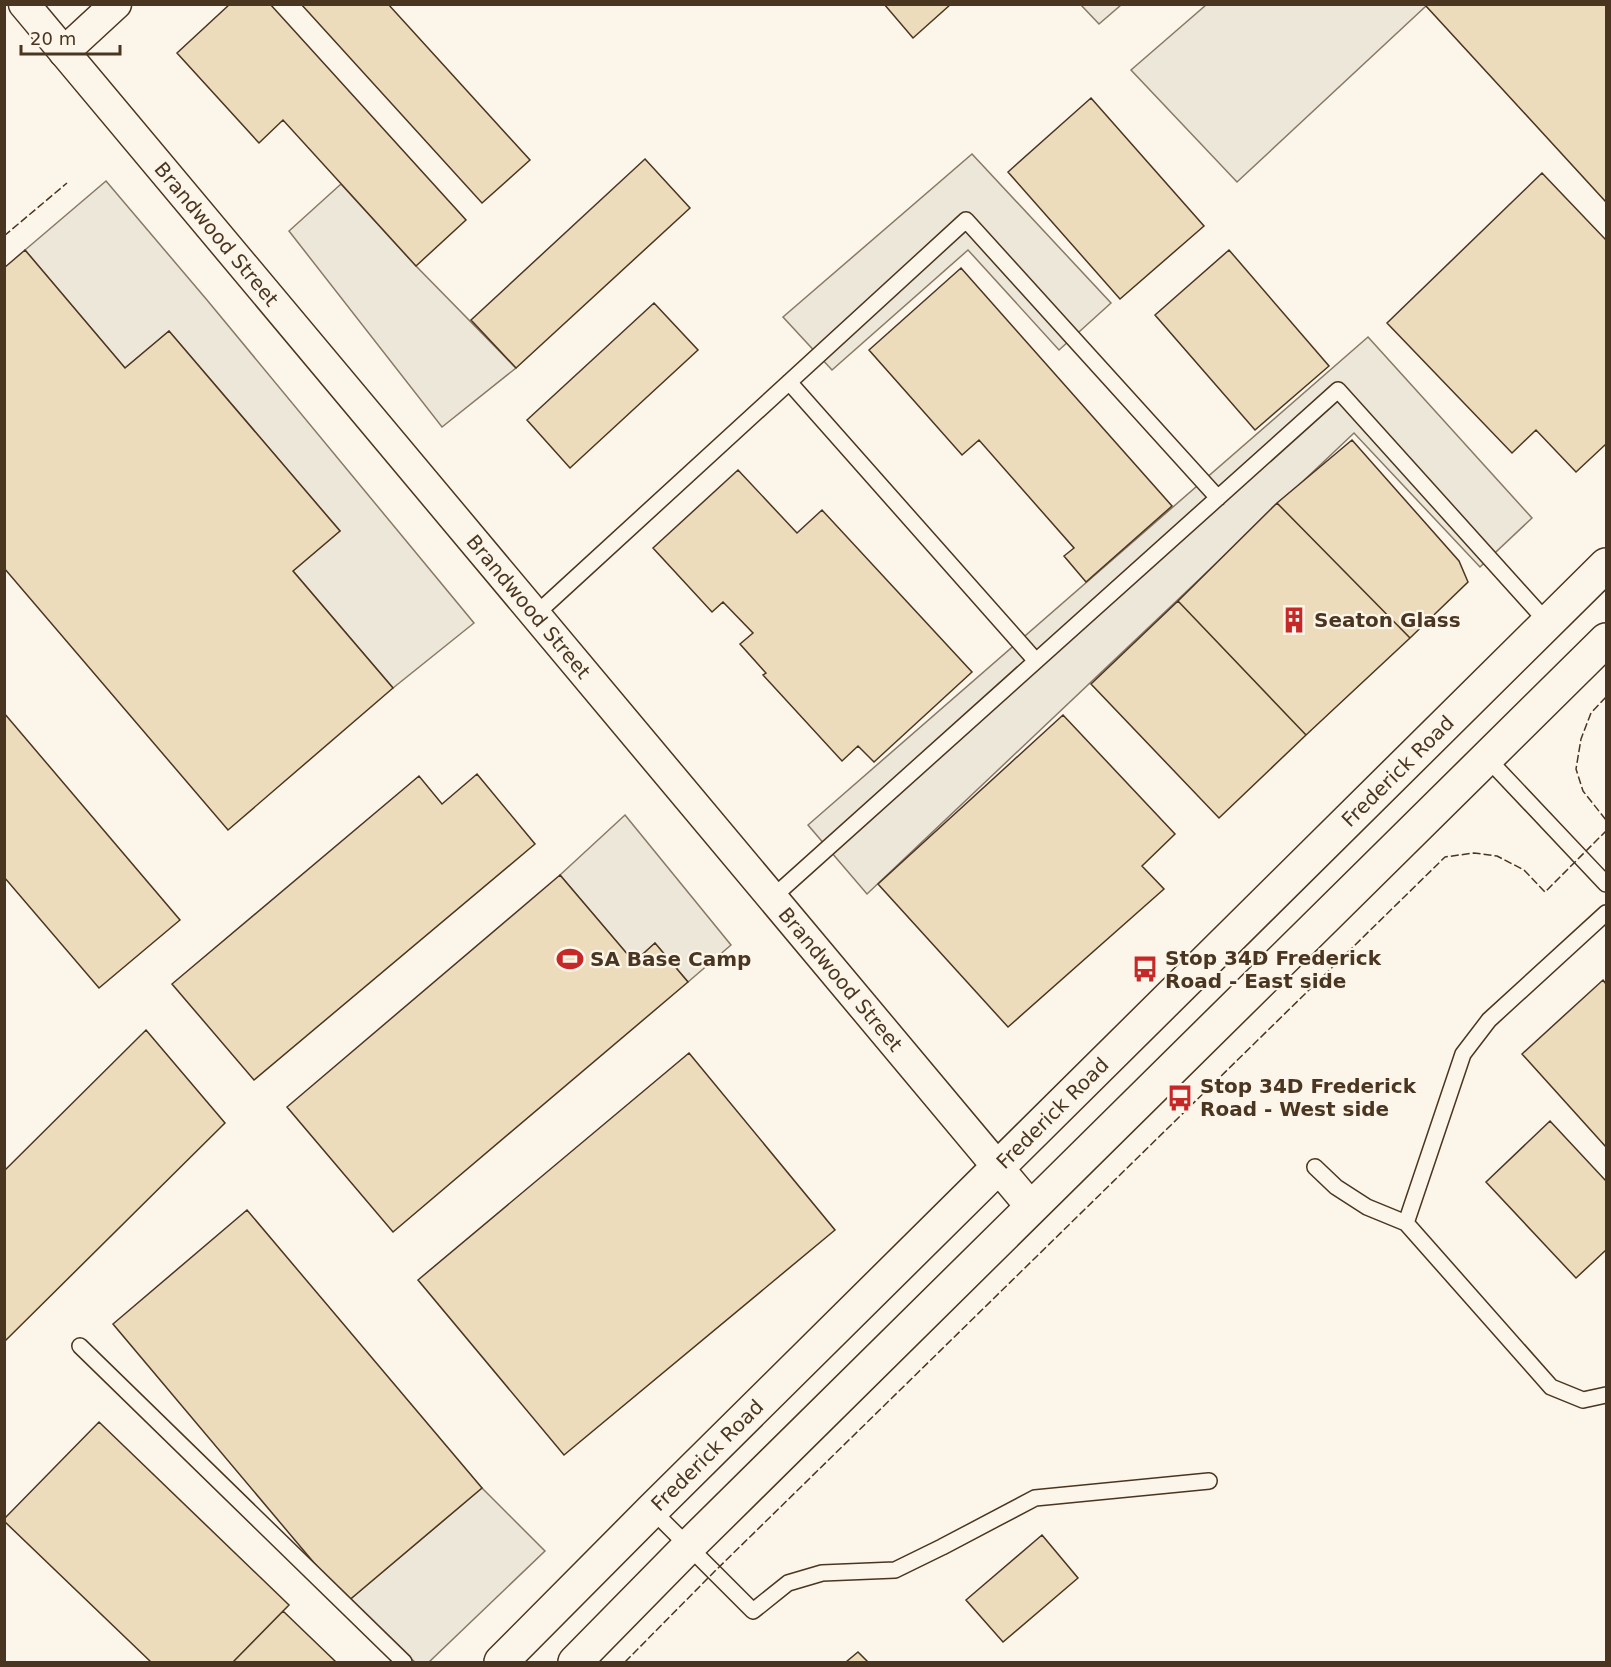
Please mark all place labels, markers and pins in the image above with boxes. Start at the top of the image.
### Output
building icon: Seaton Glass [1279,605,1309,635]
place label: Seaton Glass [1314,608,1461,632]
sports icon: SA Base Camp [555,944,585,974]
place label: Stop 34D Frederick Road - East side [1165,946,1382,993]
place label: SA Base Camp [590,947,751,971]
bus stop icon: Stop 34D Frederick Road - East side [1130,954,1160,984]
place label: Stop 34D Frederick Road - West side [1200,1074,1417,1121]
bus stop icon: Stop 34D Frederick Road - West side [1165,1083,1195,1113]

